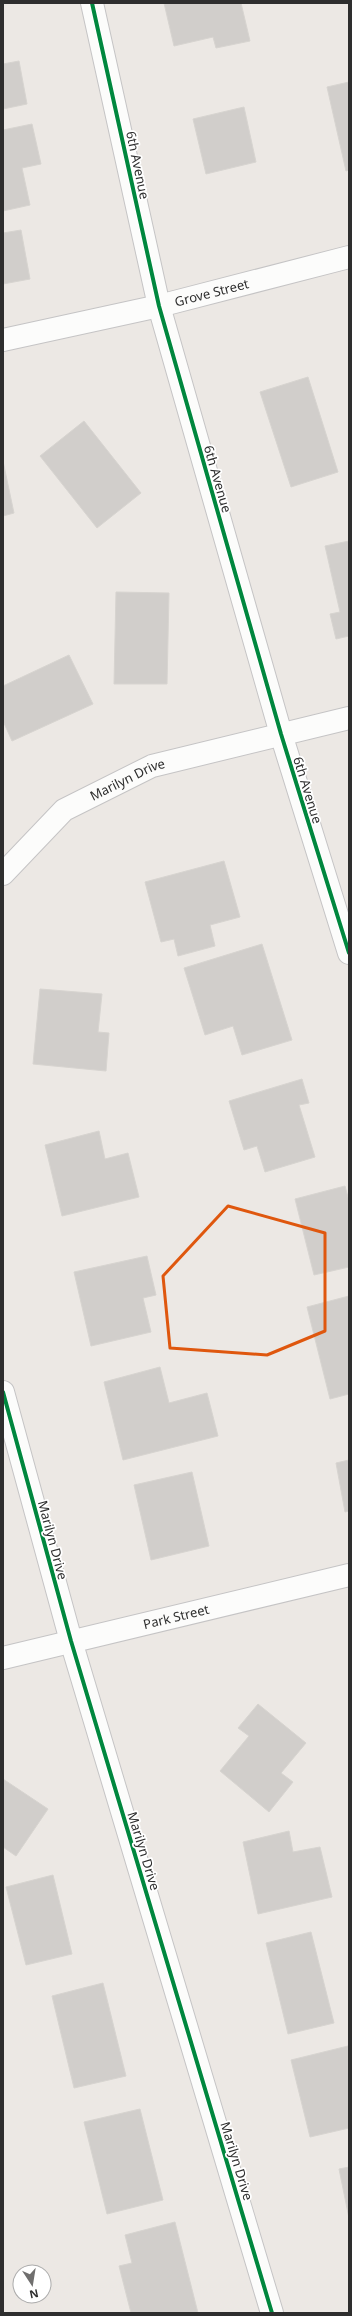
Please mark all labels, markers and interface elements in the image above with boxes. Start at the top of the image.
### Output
street label: 6th Avenue [122,129,154,201]
street label: Grove Street [173,274,251,311]
street label: 6th Avenue [200,443,236,515]
street label: Marilyn Drive [87,754,167,805]
street label: 6th Avenue [289,754,327,826]
street label: Marilyn Drive [34,1498,72,1582]
street label: Park Street [141,1600,211,1633]
street label: Marilyn Drive [123,1809,165,1893]
street label: Marilyn Drive [216,2119,258,2203]
north arrow [12,2264,52,2304]
text: N [28,2286,40,2303]

